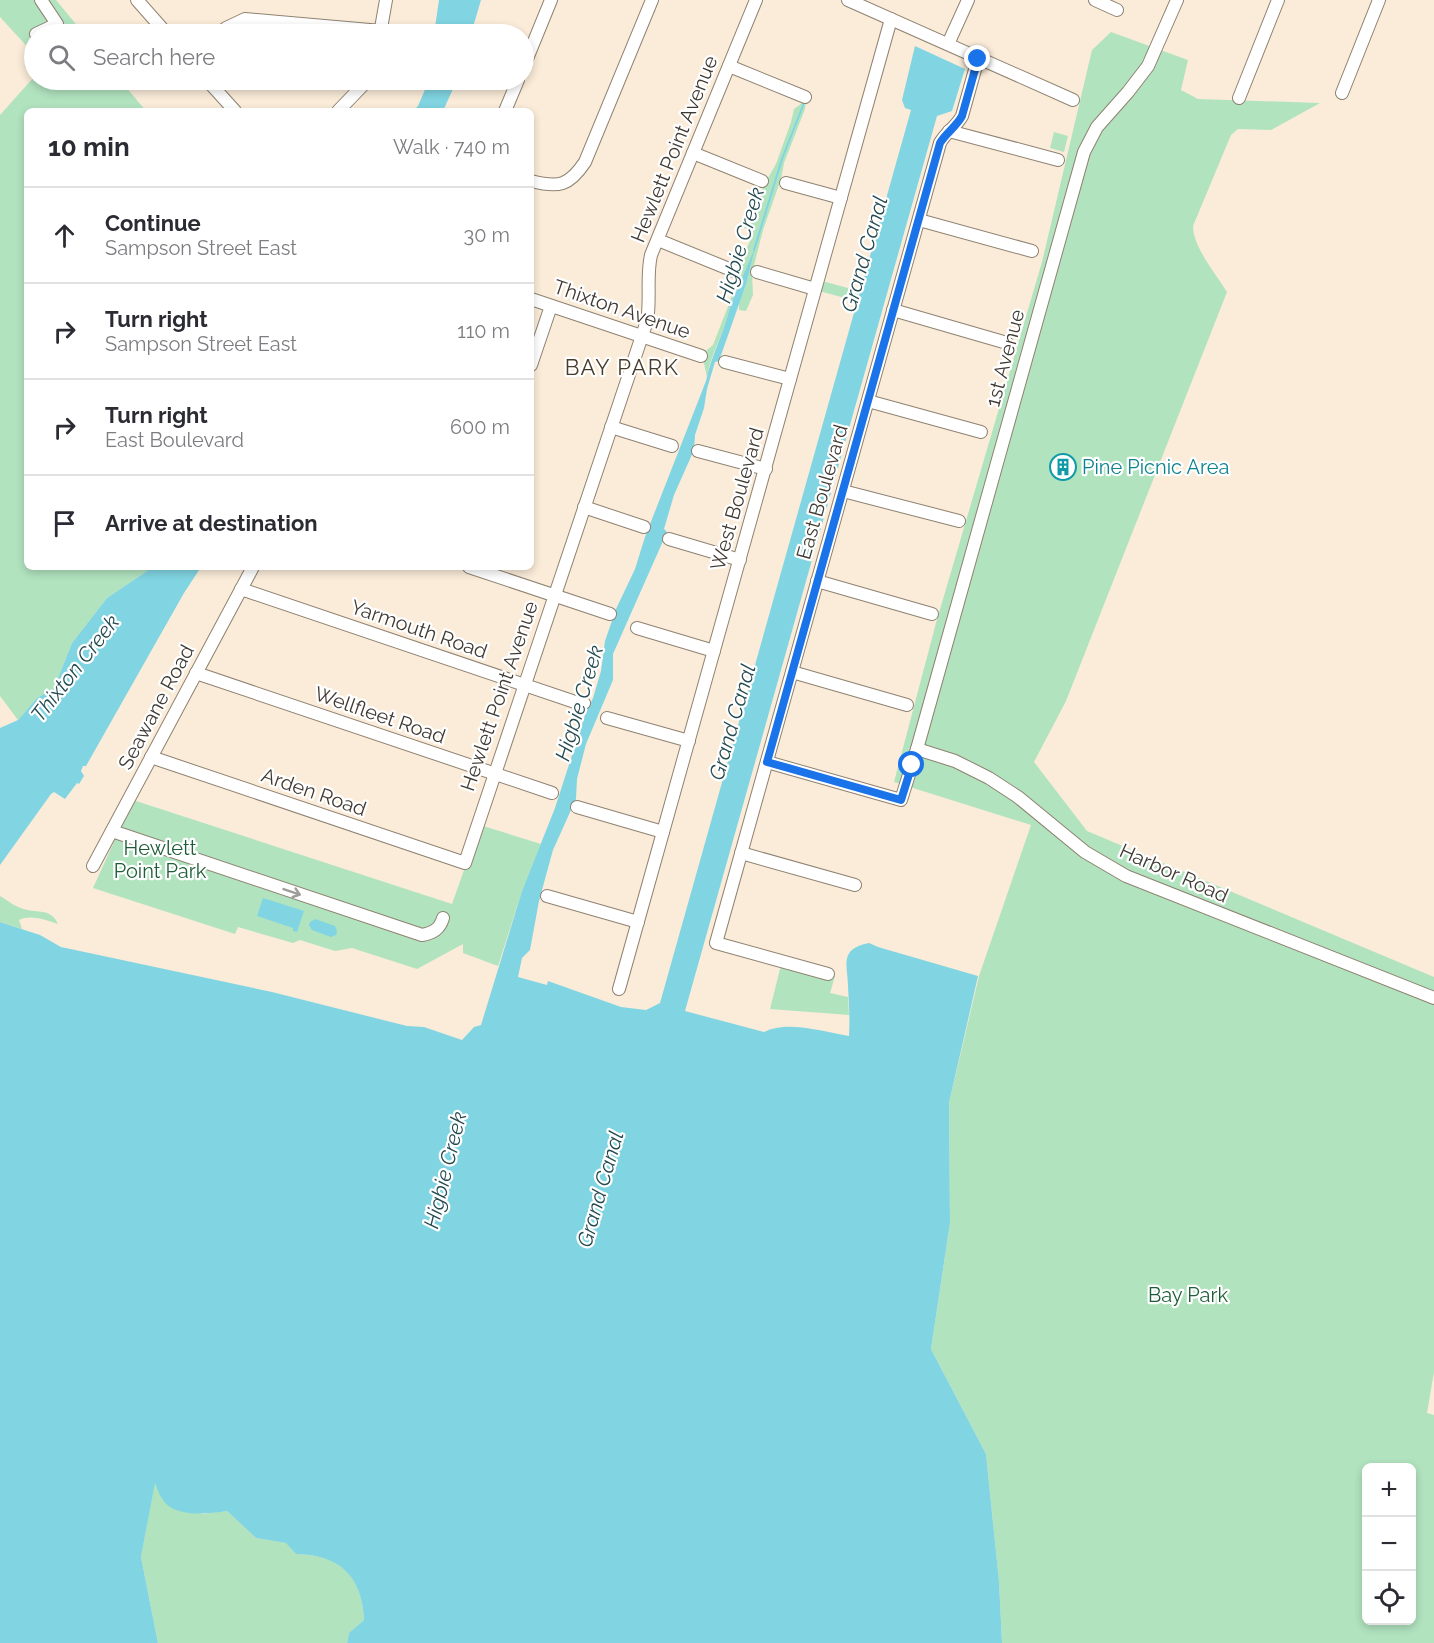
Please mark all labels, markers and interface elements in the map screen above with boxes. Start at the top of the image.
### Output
search box [24,24,534,90]
icon: search [45,41,78,74]
text: Search here [93,44,215,70]
route end [964,45,990,71]
street label: Hewlett Point Avenue [626,52,723,246]
text: 10 min [48,132,130,162]
text: Walk · 740 m [393,135,510,159]
water label: Higbie Creek [711,184,769,306]
water label: Grand Canal [835,193,893,315]
text: Continue [105,210,201,236]
icon: ahead [48,219,81,252]
text: 30 m [464,223,510,247]
text: Sampson Street East [105,236,297,260]
street label: Thixton Avenue [550,274,694,344]
text: Turn right [105,306,208,332]
street label: 1st Avenue [981,307,1030,409]
icon: right [48,315,81,348]
text: 110 m [457,319,510,343]
text: Sampson Street East [105,332,297,356]
district label: BAY PARK [565,354,679,380]
text: Turn right [105,402,208,428]
icon: right [48,411,81,444]
text: 600 m [450,415,510,439]
street label: East Boulevard [791,422,853,562]
street label: West Boulevard [705,425,769,573]
text: East Boulevard [105,428,244,452]
building icon: Pine Picnic Area [1048,452,1078,482]
place label: Pine Picnic Area [1082,455,1229,479]
icon: arrive [48,507,81,540]
text: Arrive at destination [105,510,318,536]
street label: Yarmouth Road [348,594,490,664]
street label: Hewlett Point Avenue [455,598,543,794]
water label: Thixton Creek [26,610,124,726]
street label: Seawane Road [113,641,199,773]
water label: Higbie Creek [550,642,608,764]
water label: Grand Canal [703,661,761,783]
street label: Wellfleet Road [311,681,449,749]
route start [898,751,924,777]
street label: Arden Road [258,763,370,821]
park label: Hewlett Point Park [114,836,207,883]
street label: Harbor Road [1116,838,1232,908]
one-way arrow [282,887,301,898]
water label: Higbie Creek [418,1109,472,1231]
water label: Grand Canal [571,1128,629,1250]
park label: Bay Park [1148,1283,1228,1307]
map controls [1362,1463,1416,1625]
button: + [1362,1463,1416,1517]
button: − [1362,1517,1416,1571]
button: locate [1362,1571,1416,1625]

